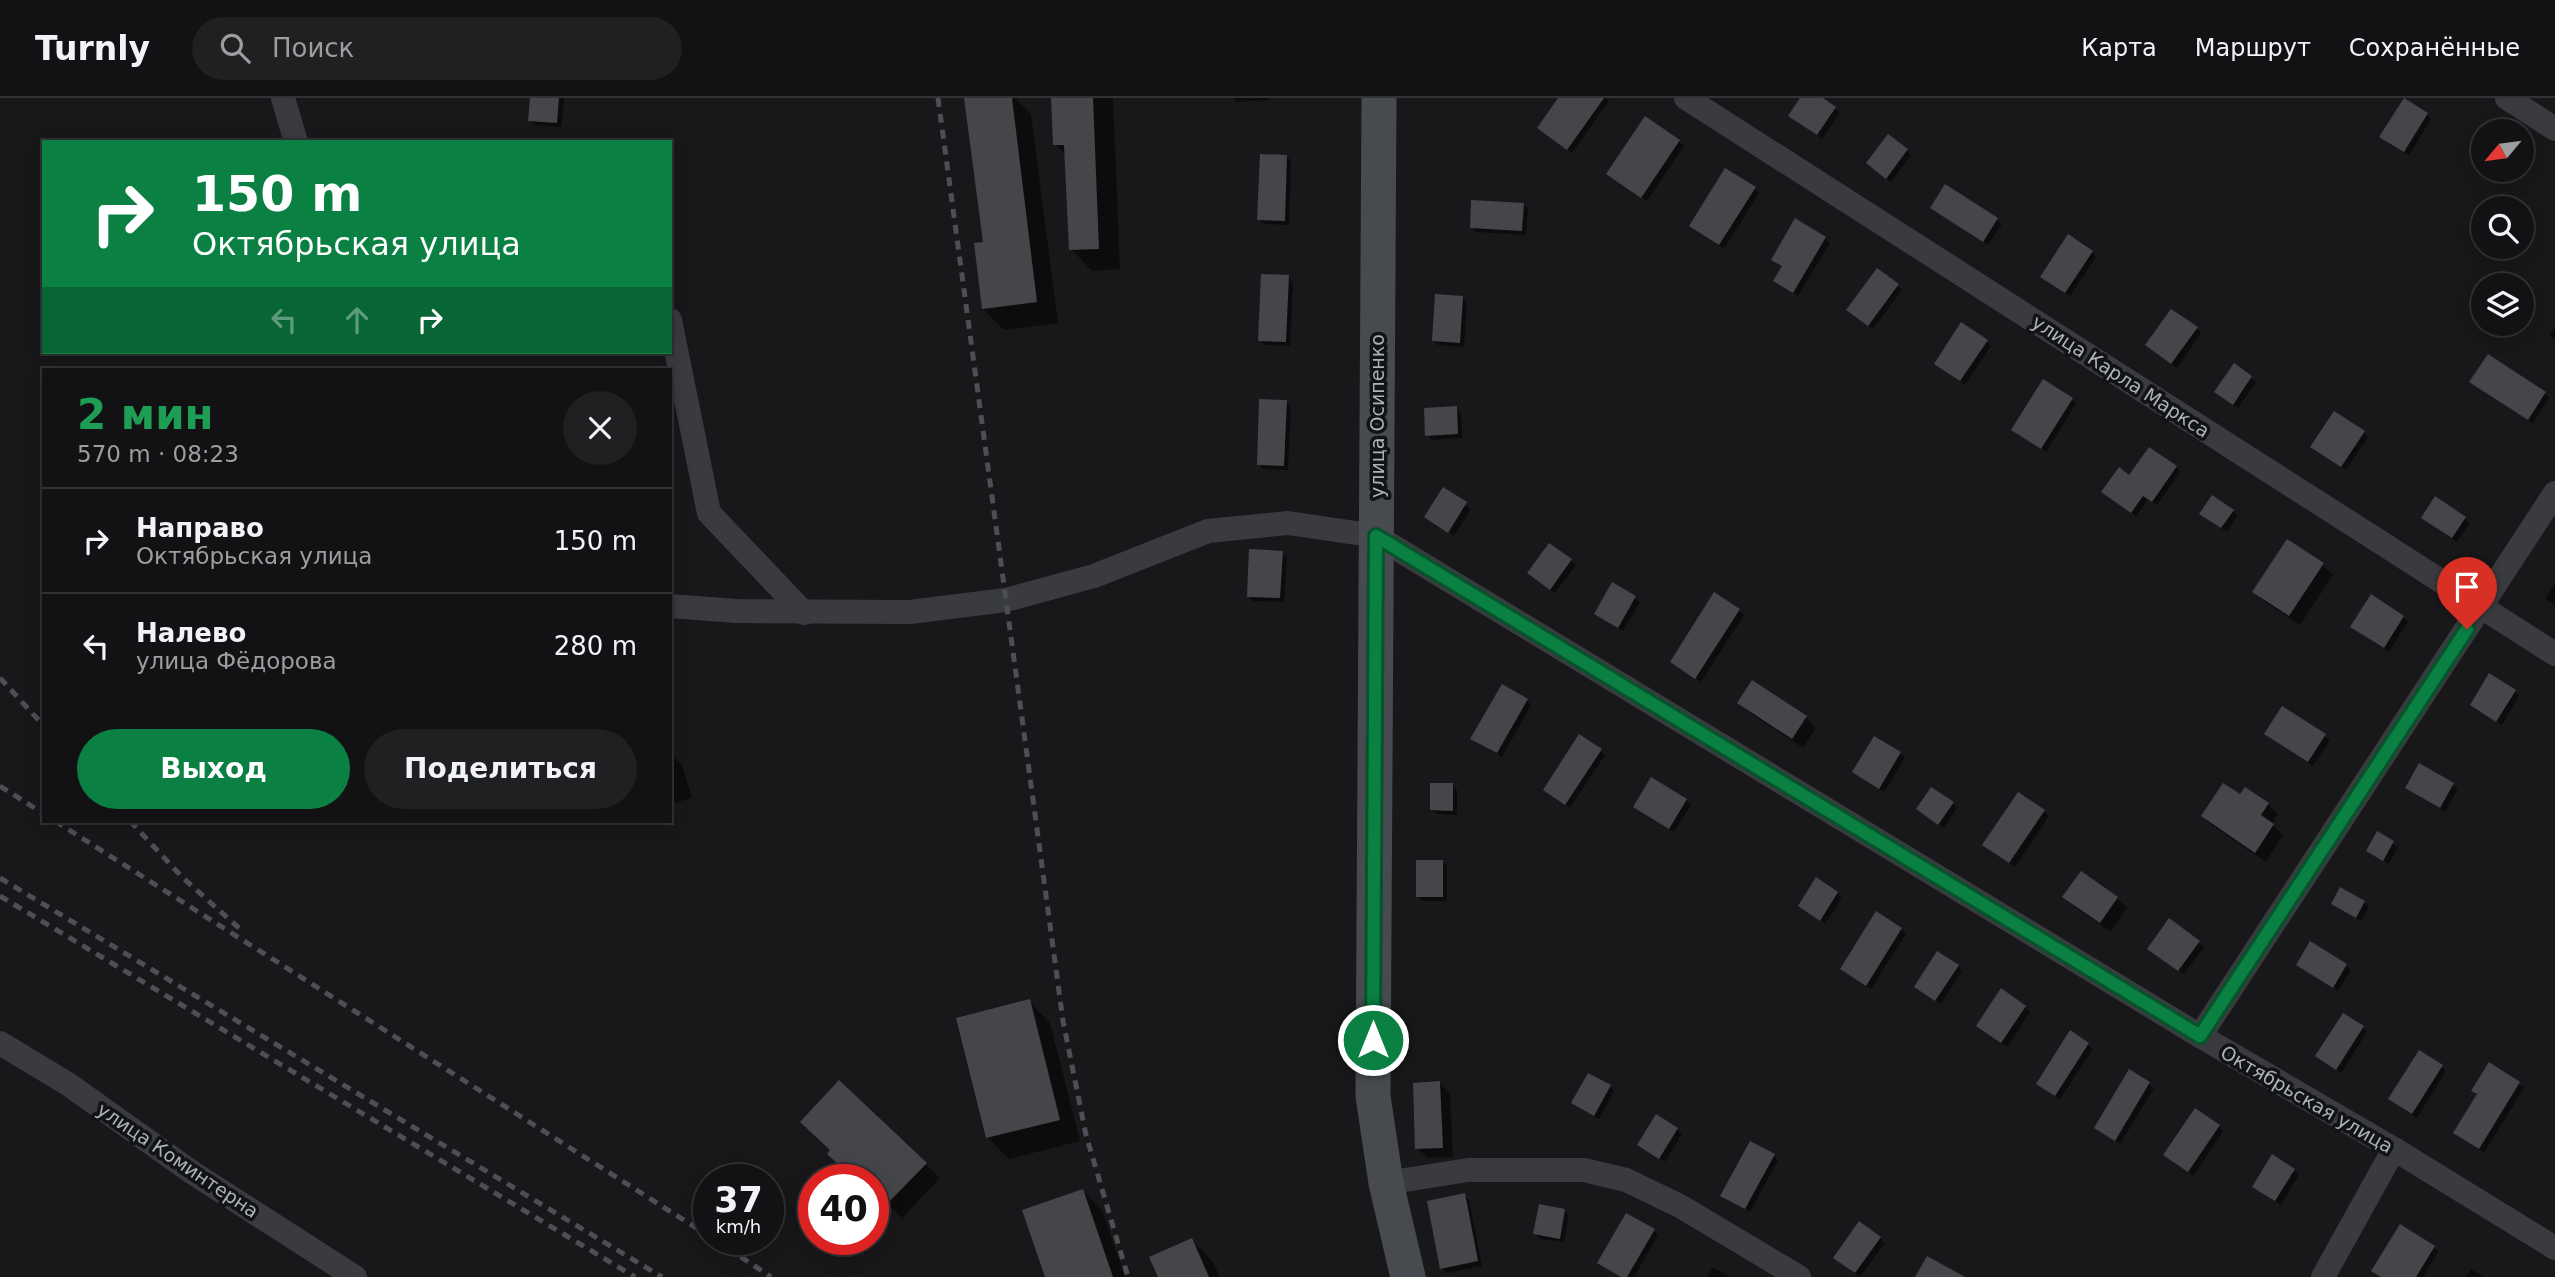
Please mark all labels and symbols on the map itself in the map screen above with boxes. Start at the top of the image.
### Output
north arrow [2471,119,2534,182]
street label: улица Карла Маркса [2028,310,2214,442]
street label: улица Осипенко [1366,334,1388,498]
pin [2437,557,2497,629]
position arrow [1336,1003,1410,1077]
street label: Октябрьская улица [2217,1041,2397,1157]
street label: улица Коминтерна [93,1098,263,1222]
speed limit sign: 40 [798,1164,889,1255]

